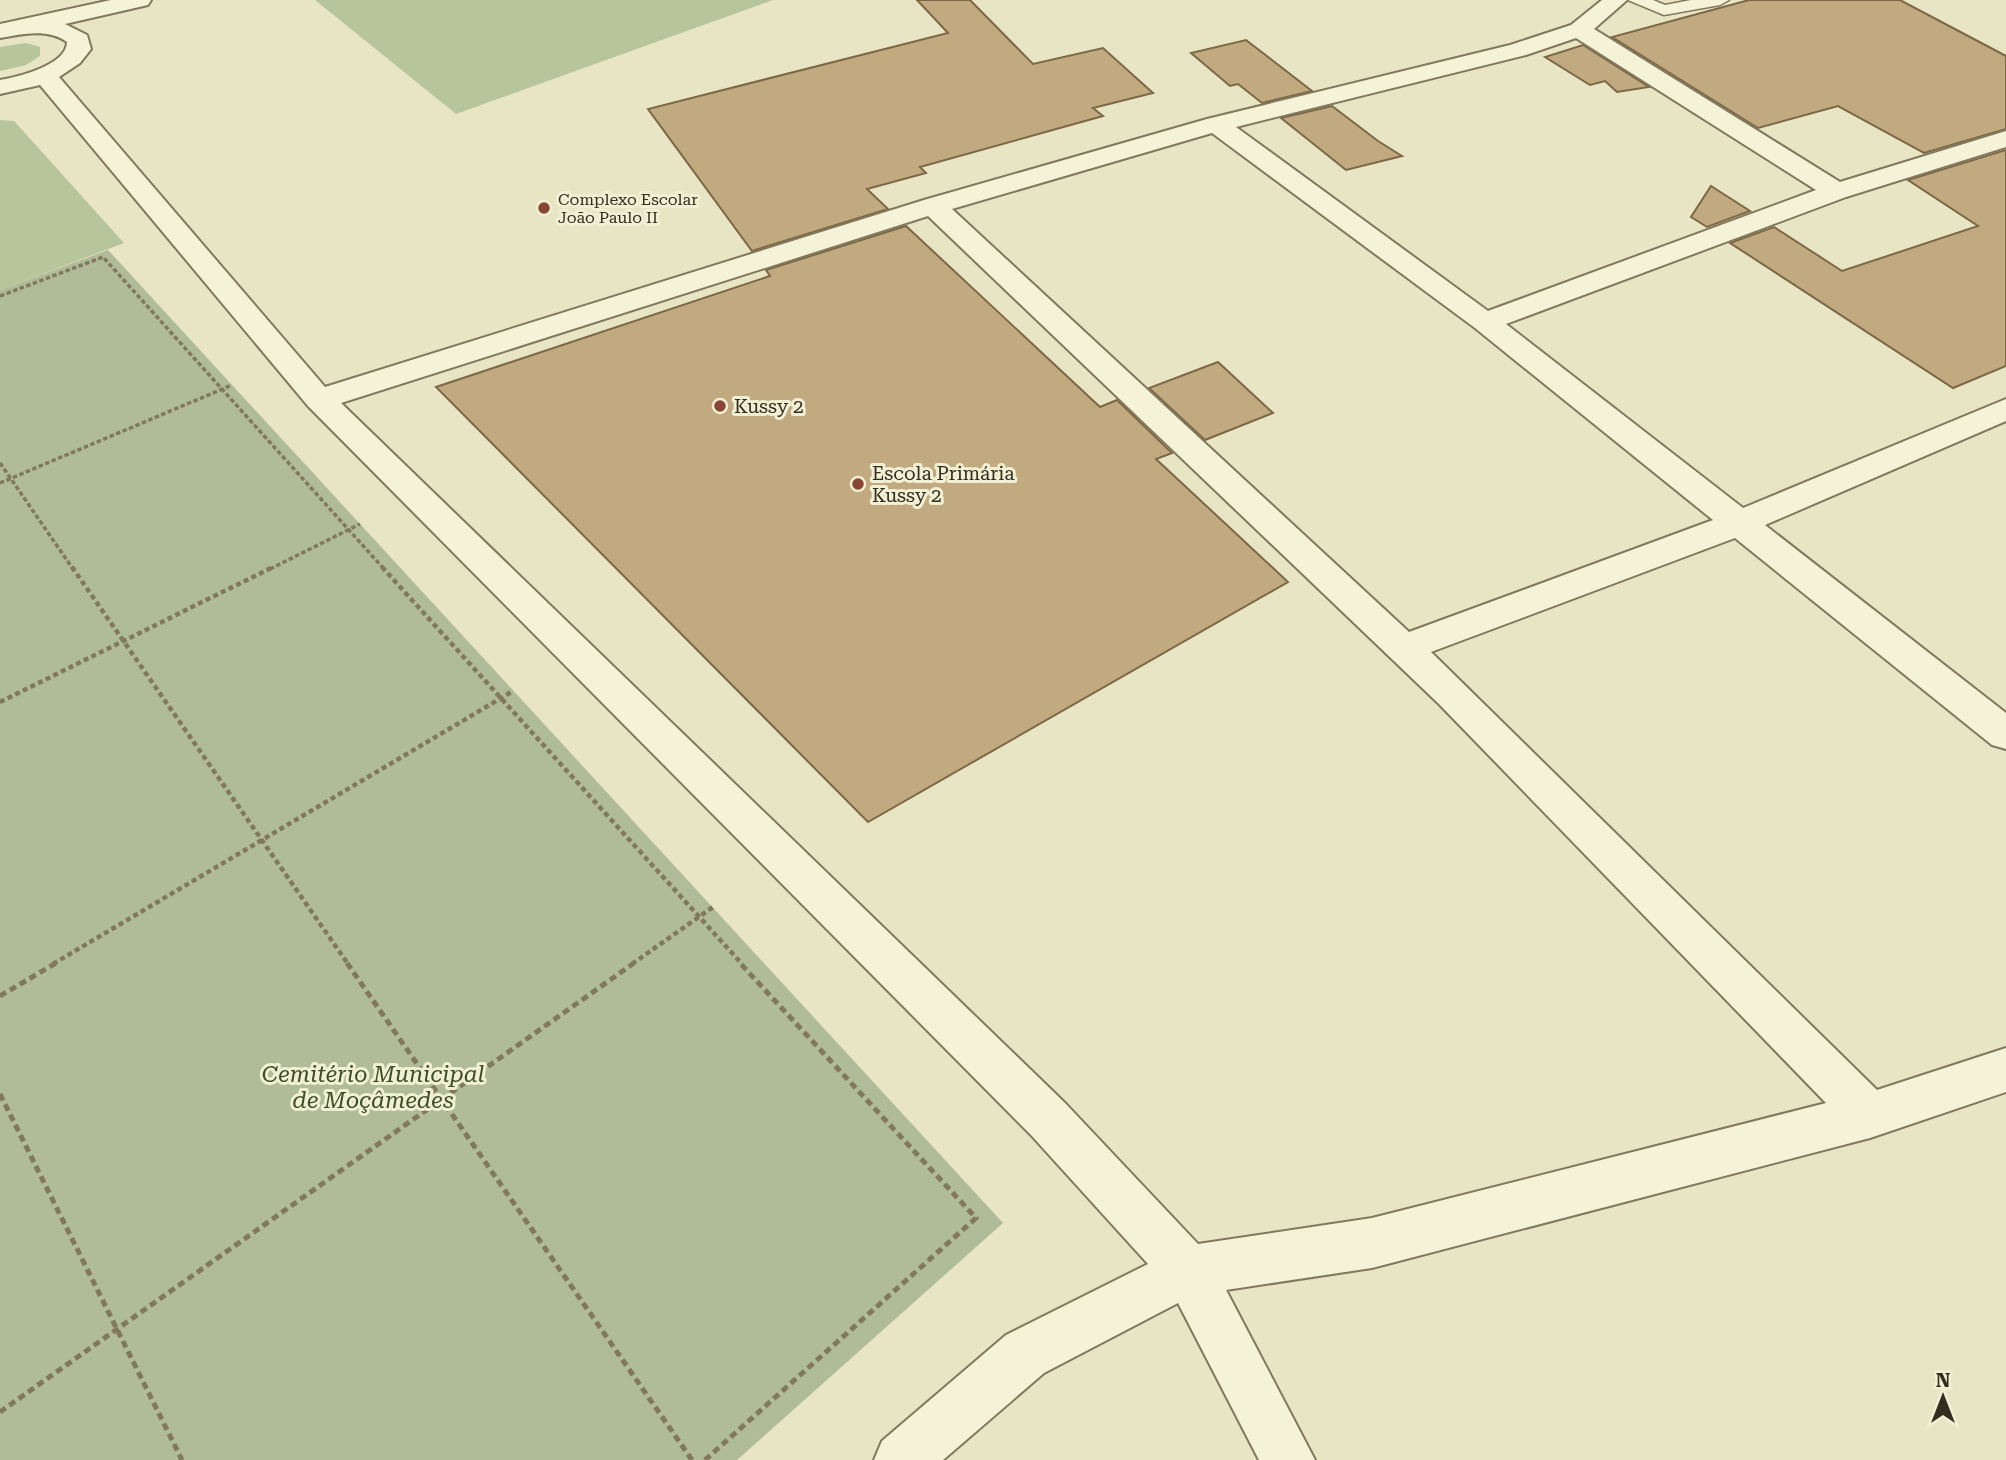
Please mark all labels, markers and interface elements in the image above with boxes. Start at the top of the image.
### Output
place label: Complexo Escolar João Paulo II [558,190,698,227]
marker: Complexo Escolar João Paulo II [536,200,552,216]
place label: Kussy 2 [734,395,804,418]
marker: Kussy 2 [712,398,728,414]
place label: Escola Primária Kussy 2 [872,462,1015,507]
marker: Escola Primária Kussy 2 [850,476,866,492]
park label: Cemitério Municipal de Moçâmedes [262,1061,484,1114]
north arrow [1908,1362,1978,1432]
text: N [1936,1369,1951,1392]

